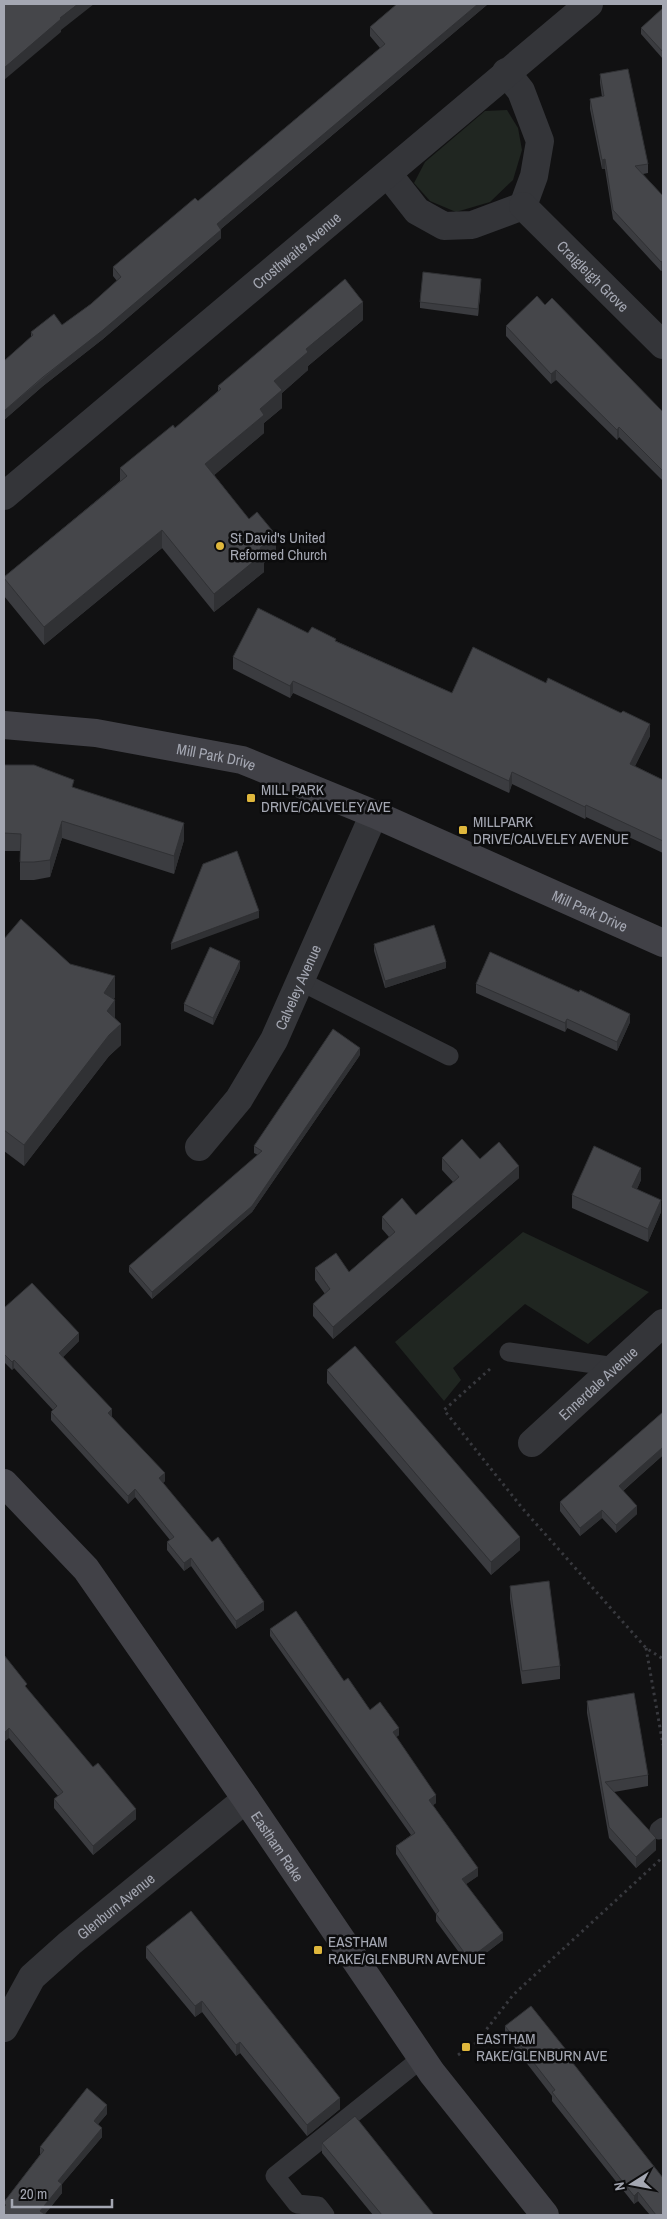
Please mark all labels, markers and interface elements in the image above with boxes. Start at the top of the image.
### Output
street label: Crosthwaite Avenue [248,207,345,294]
street label: Craigleigh Grove [553,235,634,316]
place label: St David's United Reformed Church [230,527,327,565]
marker: St David's United Reformed Church [214,540,226,552]
street label: Mill Park Drive [175,738,260,775]
place label: MILL PARK DRIVE/CALVELEY AVE [261,779,391,817]
marker: MILL PARK DRIVE/CALVELEY AVE [245,792,257,804]
place label: MILLPARK DRIVE/CALVELEY AVENUE [473,811,629,849]
marker: MILLPARK DRIVE/CALVELEY AVENUE [457,824,469,836]
street label: Mill Park Drive [549,884,631,937]
street label: Calveley Avenue [269,941,326,1033]
street label: Ennerdale Avenue [554,1341,642,1425]
street label: Eastham Rake [247,1807,309,1886]
street label: Glenburn Avenue [72,1867,159,1944]
place label: EASTHAM RAKE/GLENBURN AVENUE [328,1931,486,1969]
marker: EASTHAM RAKE/GLENBURN AVENUE [312,1944,324,1956]
place label: EASTHAM RAKE/GLENBURN AVE [476,2028,608,2066]
marker: EASTHAM RAKE/GLENBURN AVE [460,2041,472,2053]
north arrow [607,2159,657,2209]
scale bar [12,2176,112,2208]
text: N [610,2181,629,2192]
text: 20 m [20,2183,47,2204]

